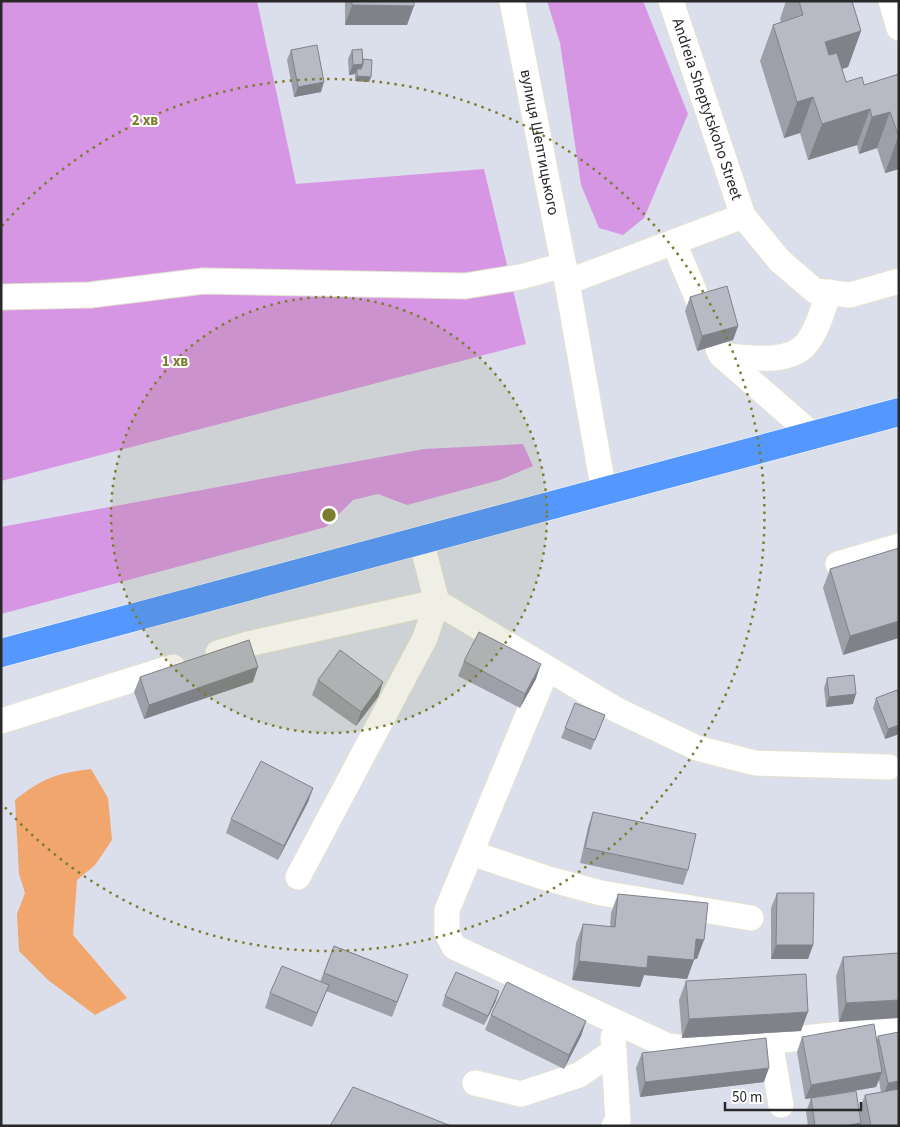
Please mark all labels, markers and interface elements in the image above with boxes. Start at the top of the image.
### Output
street label: Andreia Sheptytskoho Street [666,15,748,204]
street label: вулиця Шептицького [515,67,565,217]
text: 2 хв [132,110,158,131]
text: 1 хв [162,351,188,372]
centre of rings [320,506,338,524]
scale bar [725,1080,861,1112]
text: 50 m [732,1087,762,1108]

